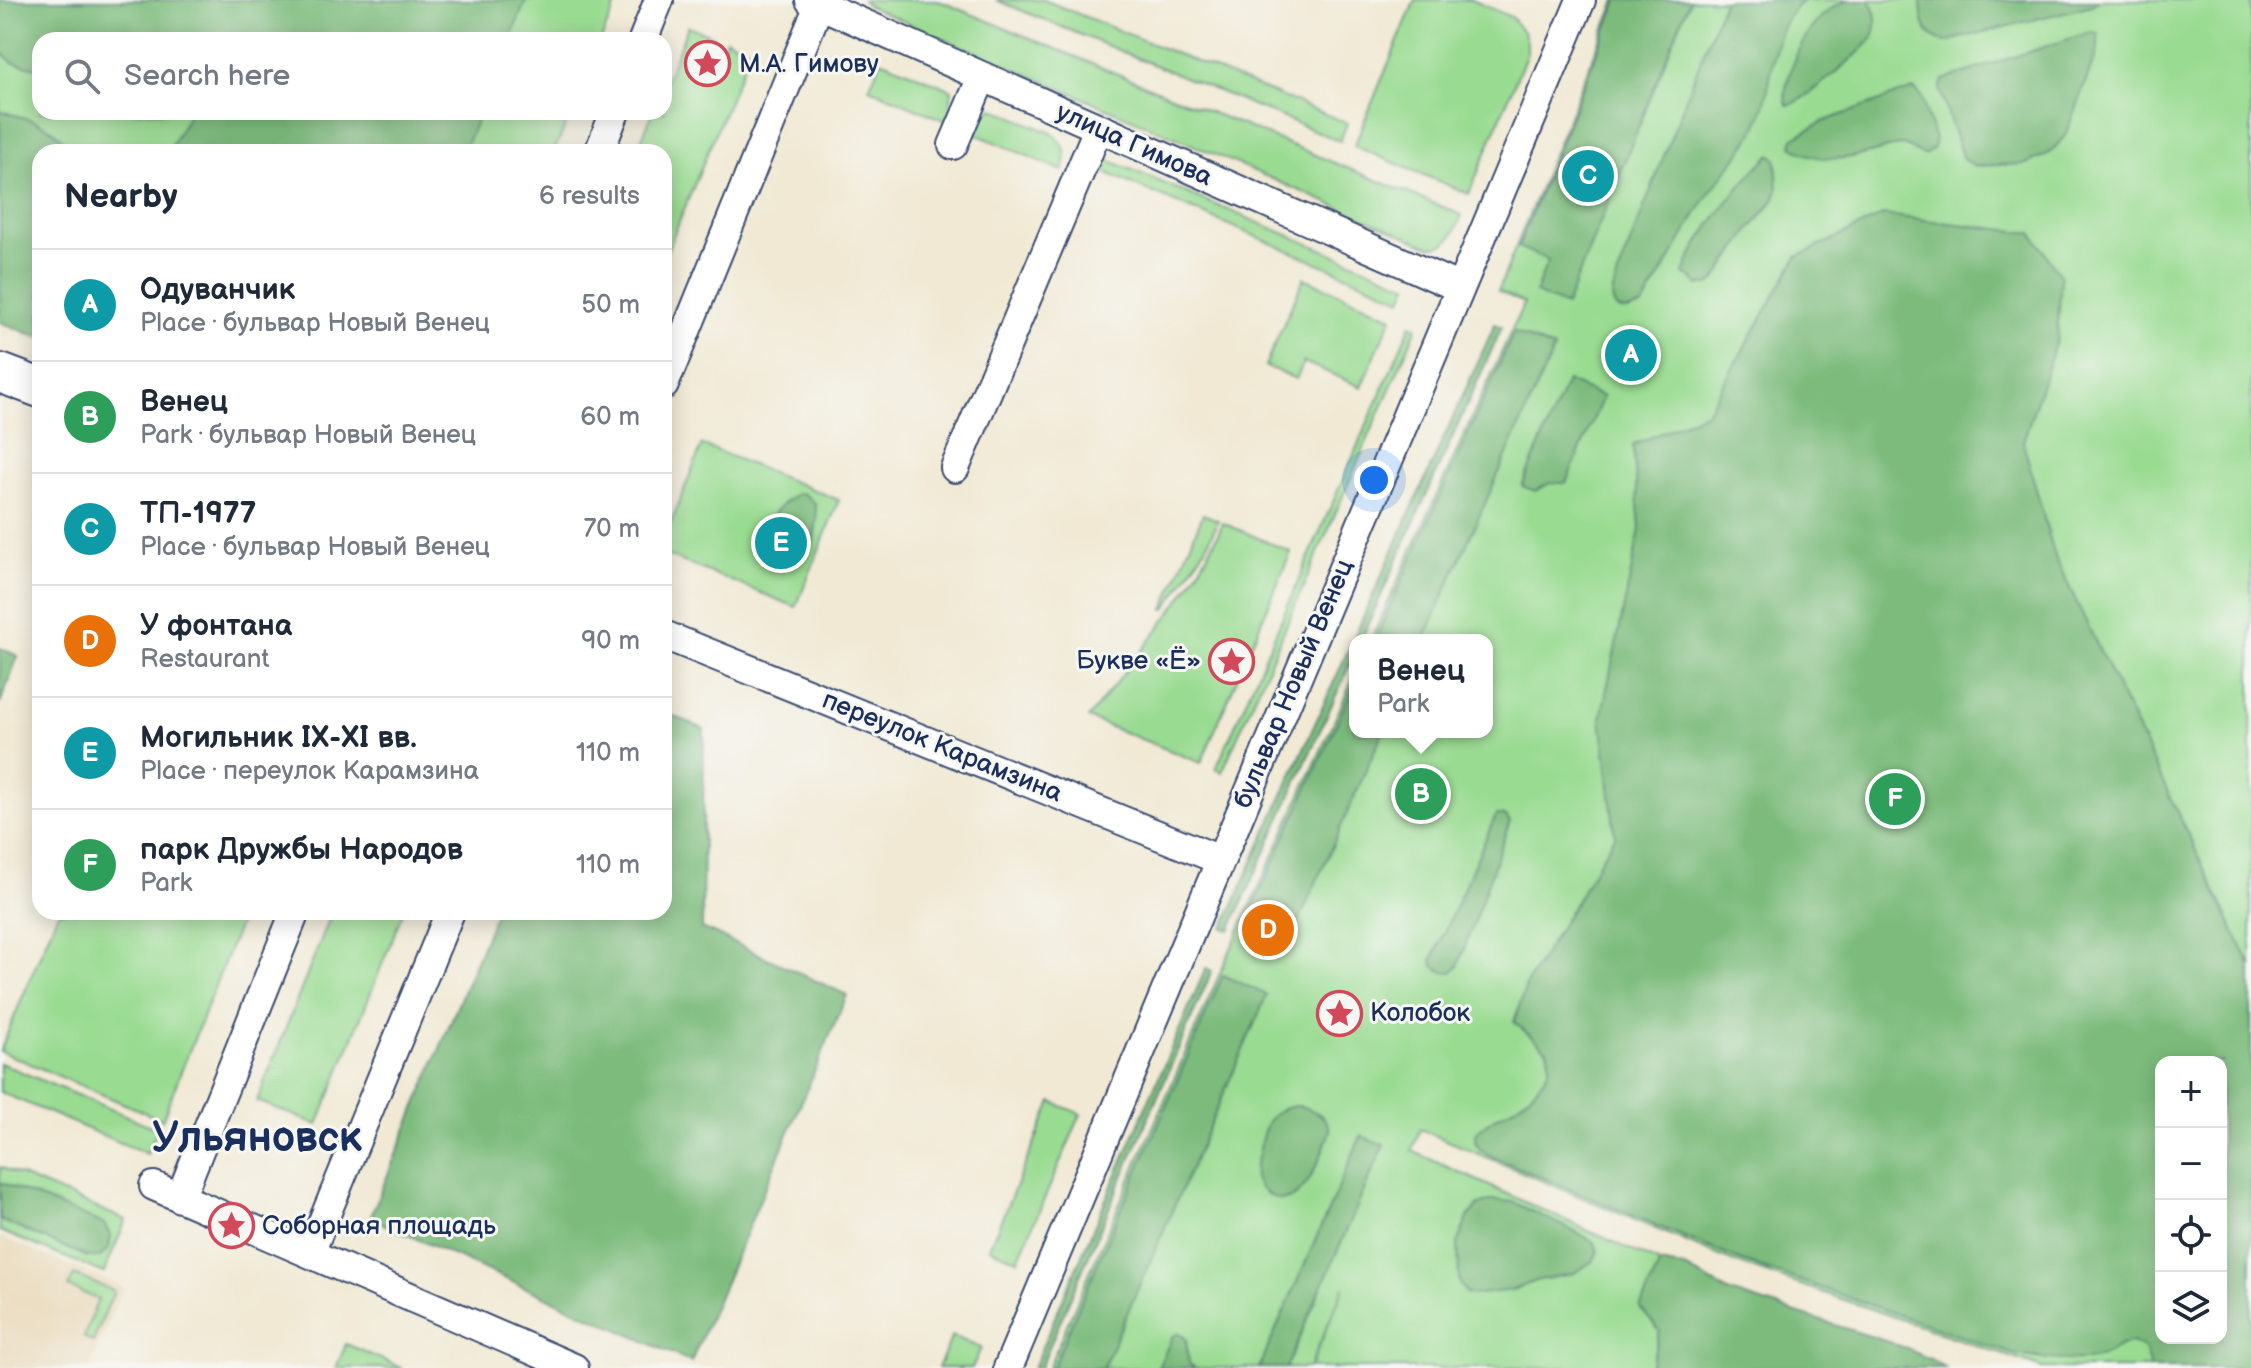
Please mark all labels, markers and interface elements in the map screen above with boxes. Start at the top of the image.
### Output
search box [32,32,672,120]
place icon: М.А. Гимову [684,40,732,88]
place label: М.А. Гимову [739,49,879,80]
icon: search [60,54,104,98]
text: Search here [124,58,290,94]
street label: улица Гимова [1051,97,1217,193]
pin: C [1562,146,1614,206]
text: Nearby [64,176,178,217]
text: 6 results [539,181,640,212]
text: Одуванчик [140,272,295,308]
text: A [82,290,98,321]
text: 50 m [581,290,640,321]
text: Place · бульвар Новый Венец [140,308,490,339]
pin: A [1605,325,1657,385]
text: Венец [140,384,228,420]
text: B [81,402,99,433]
text: 60 m [580,402,640,433]
text: Park · бульвар Новый Венец [140,420,476,451]
your location [1354,460,1394,500]
text: ТП-1977 [140,496,256,532]
pin: E [755,513,807,573]
text: C [81,514,99,545]
text: 70 m [583,514,640,545]
text: Place · бульвар Новый Венец [140,532,490,563]
street label: бульвар Новый Венец [1228,555,1360,813]
text: У фонтана [140,608,292,644]
text: D [81,626,99,657]
text: 90 m [581,626,640,657]
popup [1349,634,1493,738]
place icon: Букве «Ё» [1208,637,1256,685]
text: Restaurant [140,644,269,675]
place label: Букве «Ё» [1076,645,1201,677]
text: Венец [1377,653,1465,689]
street label: переулок Карамзина [817,685,1067,809]
text: Park [1377,689,1429,720]
text: Могильник IX-XI вв. [140,720,417,756]
text: E [82,738,98,769]
text: 110 m [576,738,640,769]
text: Place · переулок Карамзина [140,756,479,787]
pin: B [1395,764,1447,824]
pin: F [1869,769,1921,829]
text: парк Дружбы Народов [140,832,463,868]
text: F [82,850,98,881]
text: 110 m [576,850,640,881]
text: Park [140,868,192,899]
pin: D [1242,900,1294,960]
place icon: Колобок [1315,989,1363,1037]
place label: Колобок [1370,998,1470,1029]
map controls [2155,1056,2227,1344]
button: + [2155,1056,2227,1128]
district label: Ульяновск [152,1113,362,1164]
button: − [2155,1128,2227,1200]
button: locate [2155,1200,2227,1272]
place icon: Соборная площадь [207,1202,255,1250]
place label: Соборная площадь [262,1211,496,1242]
button: layers [2155,1272,2227,1344]

